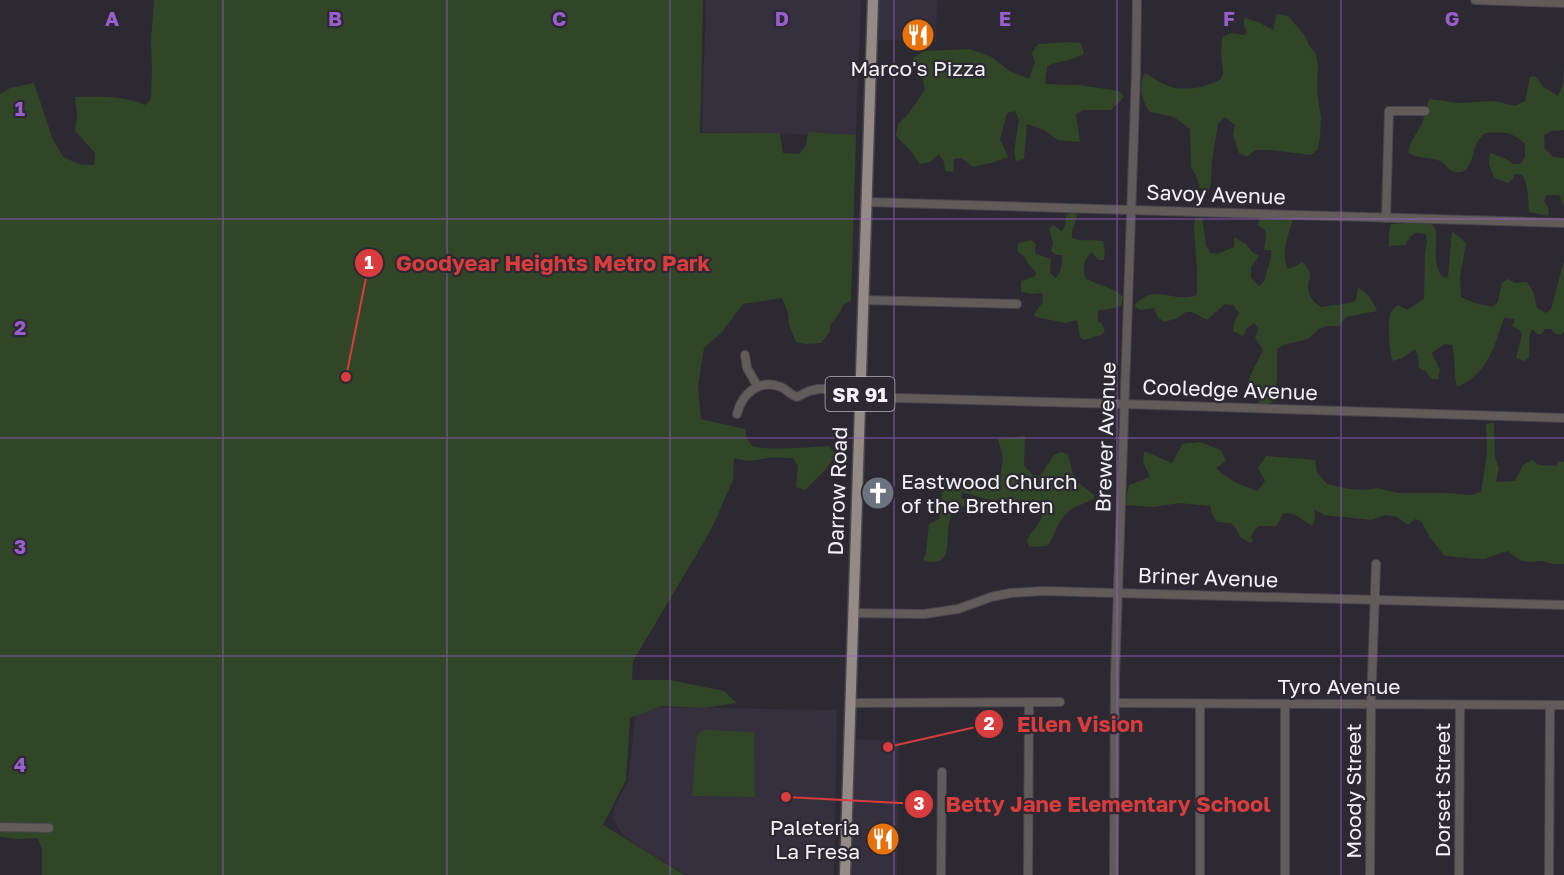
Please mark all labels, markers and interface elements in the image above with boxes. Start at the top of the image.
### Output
text: A [105,6,119,30]
text: B [328,6,342,30]
text: C [552,6,566,30]
text: D [775,6,789,30]
text: E [999,6,1011,30]
text: F [1223,6,1235,30]
text: G [1445,6,1459,30]
restaurant icon: Marco's Pizza [900,17,936,53]
place label: Marco's Pizza [850,55,986,81]
text: 1 [15,96,25,120]
street label: Savoy Avenue [1146,179,1286,209]
callout: Goodyear Heights Metro Park [354,243,722,283]
text: Goodyear Heights Metro Park [396,249,711,276]
text: 1 [364,251,374,273]
text: 2 [14,315,26,339]
street label: Brewer Avenue [1089,361,1121,513]
street label: Cooledge Avenue [1142,373,1318,405]
road number: SR 91 [826,377,894,411]
street label: Darrow Road [822,426,852,556]
place label: Eastwood Church of the Brethren [901,468,1078,518]
church icon: Eastwood Church of the Brethren [860,475,896,511]
text: 3 [14,534,26,558]
street label: Briner Avenue [1137,562,1279,592]
street label: Tyro Avenue [1277,673,1401,699]
callout: Ellen Vision [974,704,1155,744]
text: Ellen Vision [1017,710,1143,737]
text: 2 [984,712,995,734]
street label: Moody Street [1340,723,1366,859]
street label: Dorset Street [1429,723,1455,857]
text: 4 [14,752,26,776]
callout: Betty Jane Elementary School [904,784,1283,824]
text: Betty Jane Elementary School [945,790,1271,817]
text: 3 [914,792,925,814]
place label: Paleteria La Fresa [770,814,860,864]
restaurant icon: Paleteria La Fresa [865,821,901,857]

